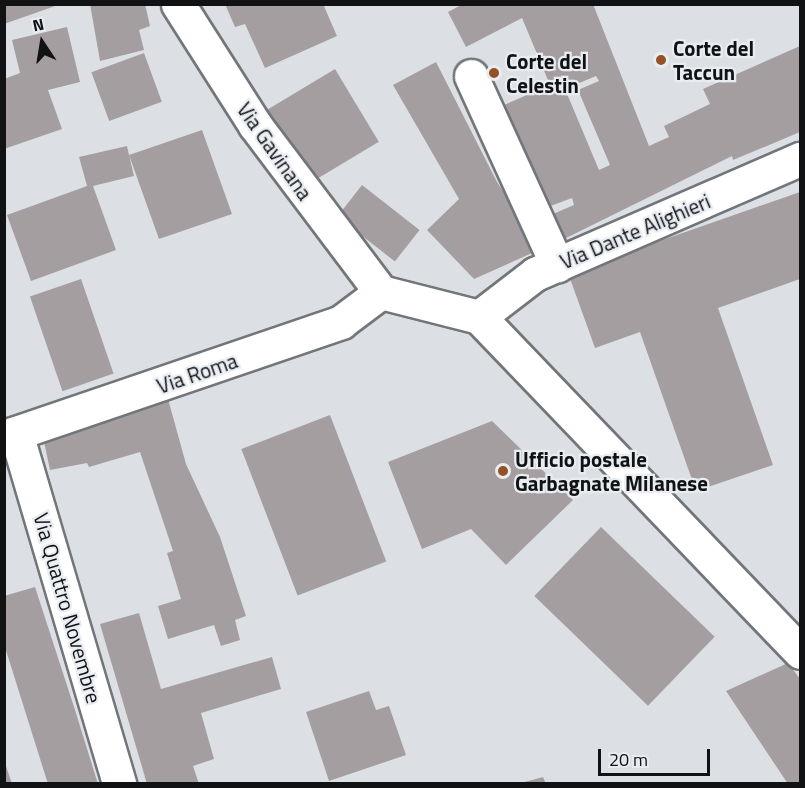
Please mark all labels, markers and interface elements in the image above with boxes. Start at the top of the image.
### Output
north arrow [12,12,72,72]
text: N [30,12,46,37]
place label: Corte del Taccun [673,35,754,85]
place label: Corte del Celestin [506,48,587,98]
marker: Corte del Taccun [654,53,668,67]
marker: Corte del Celestin [487,66,501,80]
street label: Via Gavinana [232,97,318,205]
street label: Via Dante Alighieri [556,188,714,274]
street label: Via Roma [153,347,241,399]
place label: Ufficio postale Garbagnate Milanese [515,446,708,496]
marker: Ufficio postale Garbagnate Milanese [496,464,510,478]
street label: Via Quattro Novembre [29,510,107,706]
scale bar [601,737,714,775]
text: 20 m [609,746,648,773]

